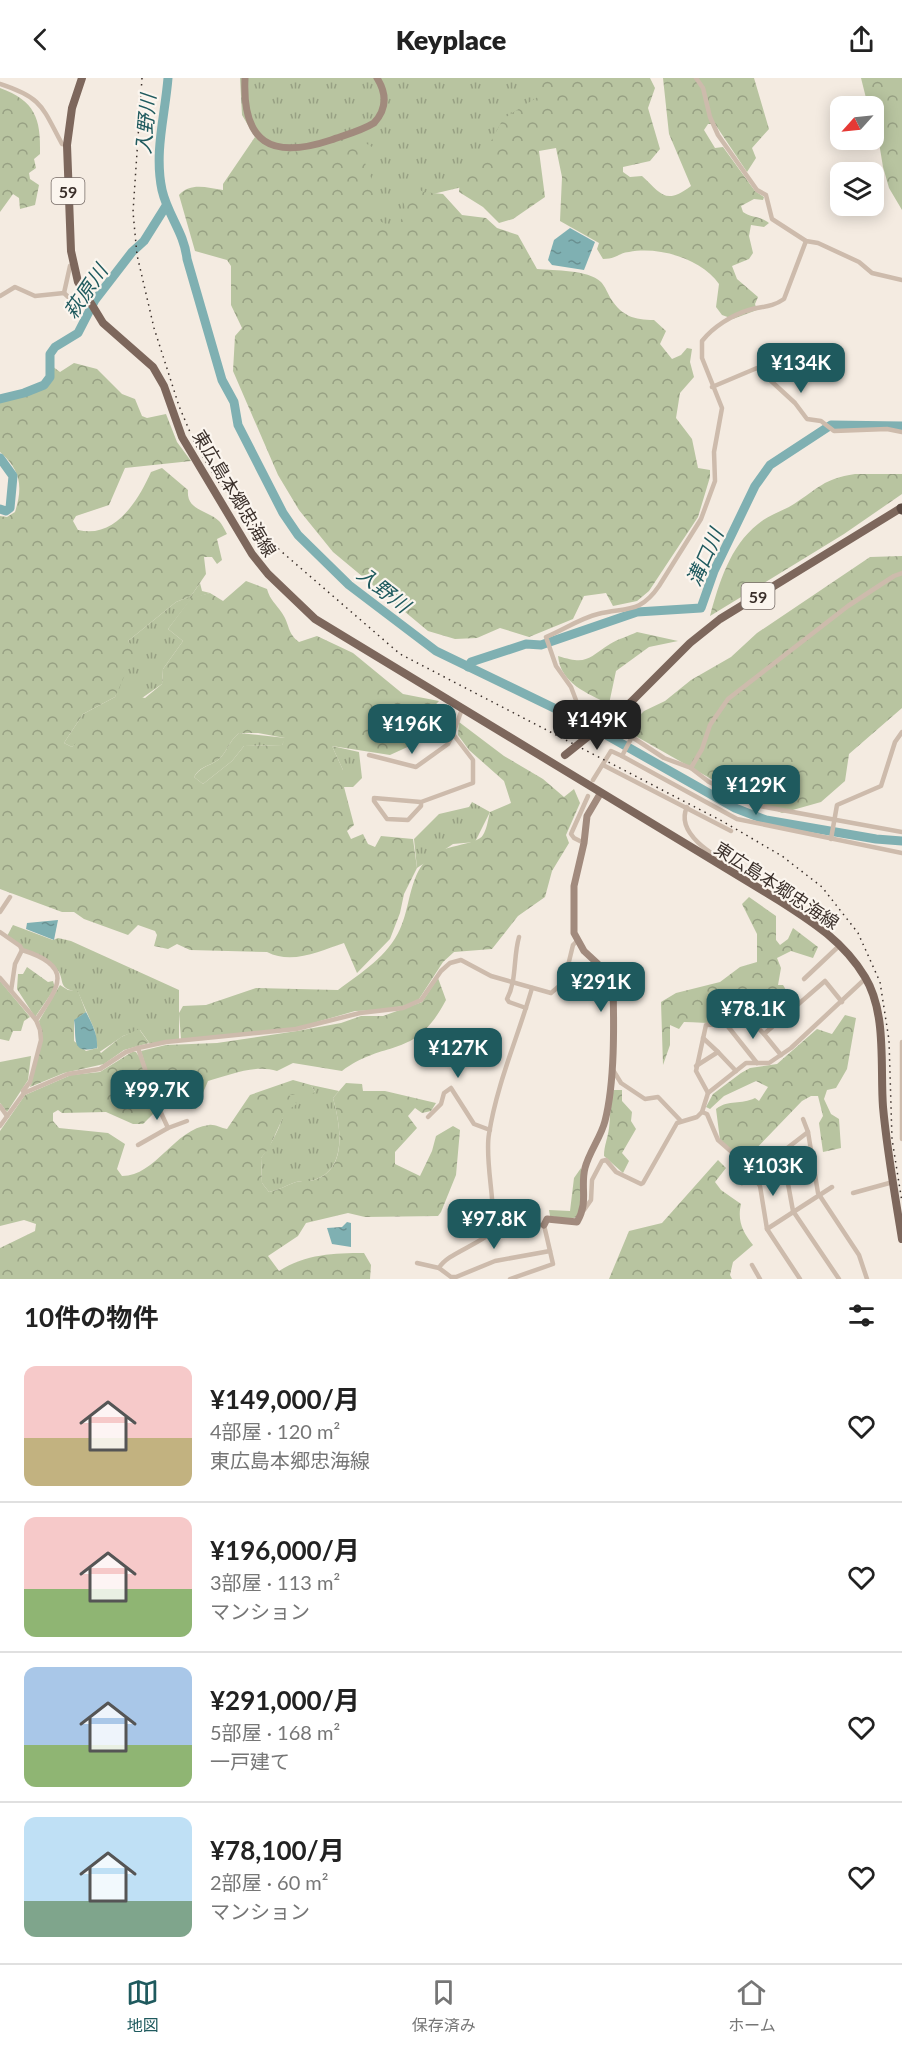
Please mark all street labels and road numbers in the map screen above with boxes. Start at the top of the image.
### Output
road number: 59 [52,178,84,204]
street label: 東広島本郷忠海線 [188,426,282,560]
road number: 59 [742,583,774,609]
street label: 東広島本郷忠海線 [711,837,843,933]

